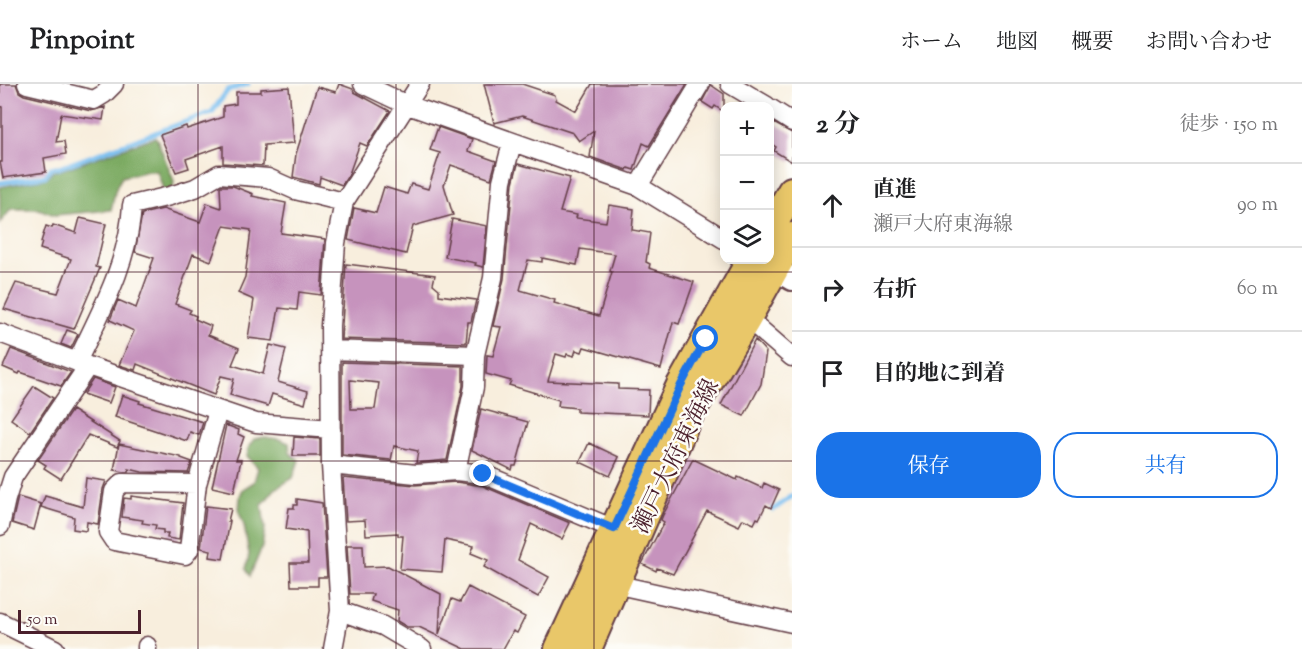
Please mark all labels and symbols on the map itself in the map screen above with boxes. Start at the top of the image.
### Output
route start [692,325,718,351]
street label: 瀬戸大府東海線 [625,374,729,540]
route end [469,460,495,486]
scale bar [18,607,141,634]

